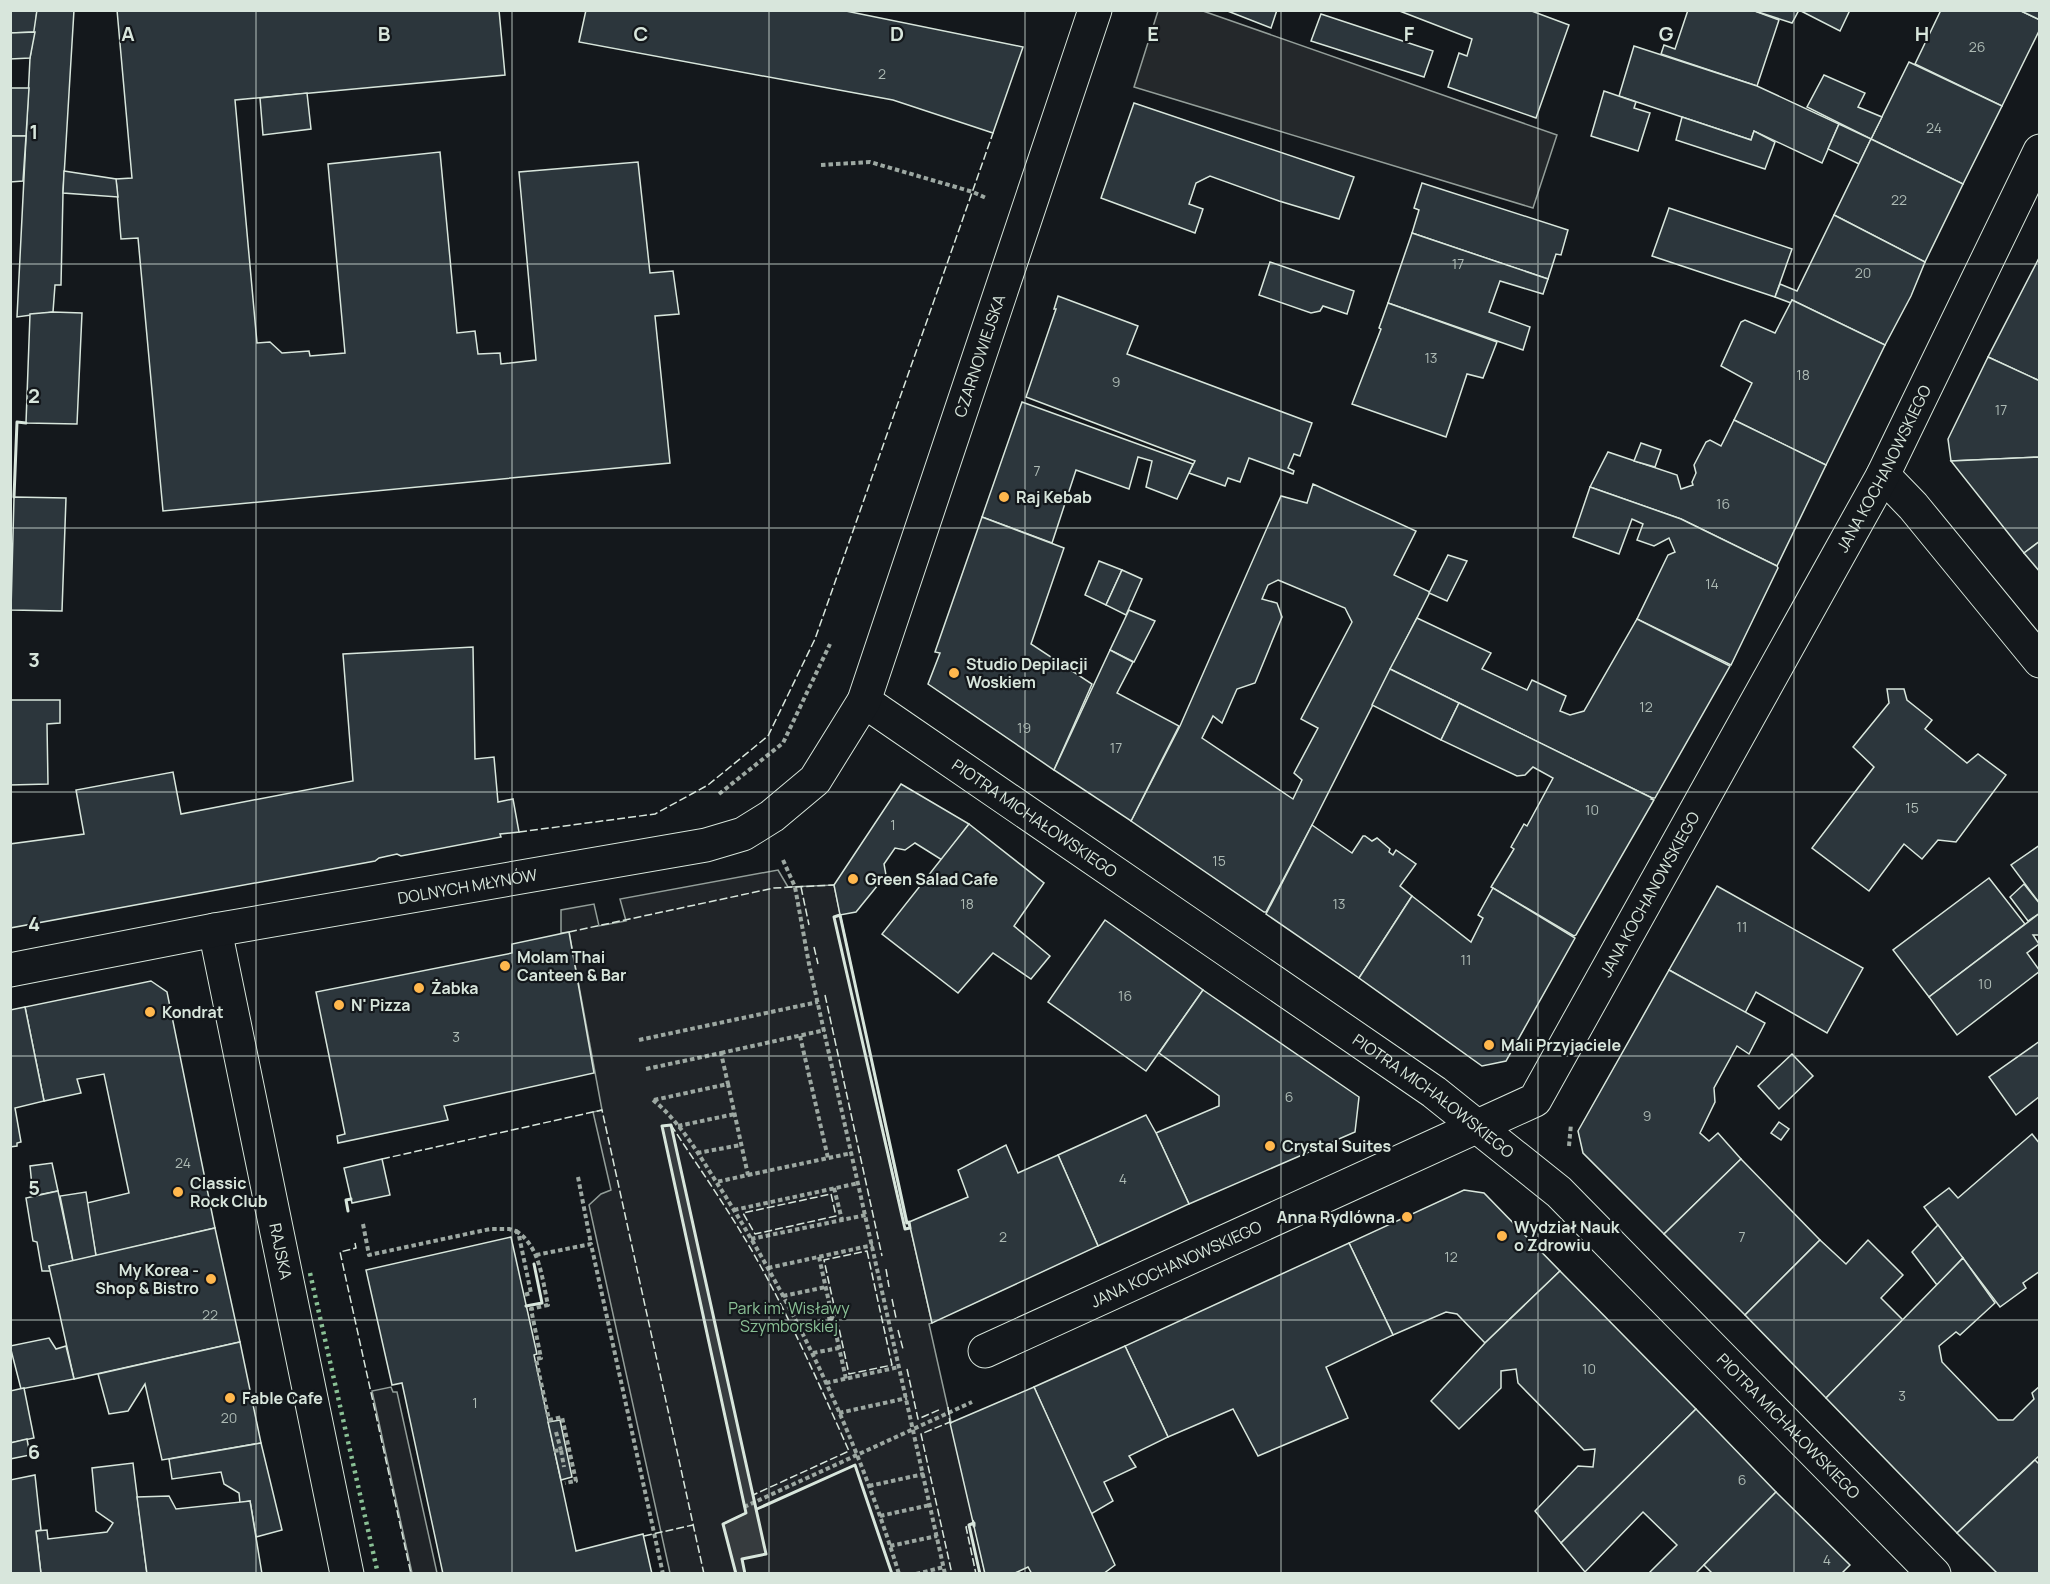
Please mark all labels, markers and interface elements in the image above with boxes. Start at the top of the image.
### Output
text: A [121,20,135,47]
text: B [378,20,391,47]
text: C [634,20,648,47]
text: D [890,20,904,47]
text: E [1147,20,1159,47]
text: F [1404,20,1415,47]
text: G [1659,20,1674,47]
text: H [1915,20,1929,47]
house number: 26 [1969,37,1985,56]
house number: 2 [878,64,886,83]
text: 1 [30,118,38,145]
house number: 24 [1926,118,1942,137]
house number: 22 [1891,190,1907,209]
house number: 17 [1452,254,1464,273]
house number: 20 [1855,263,1871,282]
street label: CZARNOWIEJSKA [949,291,1010,420]
house number: 13 [1424,348,1438,367]
house number: 18 [1796,365,1810,384]
house number: 9 [1112,372,1120,391]
street label: JANA KOCHANOWSKIEGO [1831,381,1936,556]
text: 2 [28,382,40,409]
house number: 17 [1995,400,2007,419]
house number: 7 [1033,461,1041,480]
place label: Raj Kebab [1016,486,1092,508]
marker: Raj Kebab [997,490,1011,504]
house number: 16 [1716,494,1730,513]
house number: 14 [1705,574,1719,593]
text: 3 [28,646,40,673]
place label: Studio Depilacji Woskiem [966,653,1088,693]
marker: Studio Depilacji Woskiem [947,666,961,680]
house number: 12 [1639,697,1653,716]
house number: 19 [1017,718,1031,737]
house number: 17 [1110,738,1122,757]
street label: PIOTRA MICHAŁOWSKIEGO [948,754,1122,883]
house number: 15 [1905,798,1919,817]
house number: 10 [1585,800,1599,819]
street label: JANA KOCHANOWSKIEGO [1595,807,1705,981]
house number: 1 [890,815,896,834]
house number: 15 [1212,851,1226,870]
street label: DOLNYCH MŁYNÓW [396,863,539,909]
place label: Green Salad Cafe [865,868,998,890]
marker: Green Salad Cafe [846,872,860,886]
house number: 18 [960,894,974,913]
house number: 13 [1332,894,1346,913]
text: 4 [28,910,40,937]
house number: 11 [1737,917,1747,936]
place label: Molam Thai Canteen & Bar [517,946,626,986]
house number: 11 [1461,950,1471,969]
marker: Molam Thai Canteen & Bar [498,959,512,973]
house number: 10 [1978,974,1992,993]
place label: Żabka [431,977,479,999]
marker: Żabka [412,981,426,995]
house number: 16 [1118,986,1132,1005]
place label: N' Pizza [351,994,410,1016]
marker: N' Pizza [332,998,346,1012]
place label: Kondrat [162,1001,224,1023]
marker: Kondrat [143,1005,157,1019]
house number: 3 [452,1027,460,1046]
street label: PIOTRA MICHAŁOWSKIEGO [1349,1029,1519,1163]
place label: Mali Przyjaciele [1501,1034,1621,1056]
marker: Mali Przyjaciele [1482,1038,1496,1052]
house number: 6 [1285,1087,1293,1106]
house number: 9 [1643,1106,1651,1125]
place label: Crystal Suites [1282,1135,1392,1157]
marker: Crystal Suites [1263,1139,1277,1153]
house number: 24 [175,1153,191,1172]
house number: 4 [1119,1169,1127,1188]
place label: Classic Rock Club [190,1172,268,1212]
text: 5 [28,1174,40,1201]
marker: Classic Rock Club [171,1185,185,1199]
place label: Anna Rydlówna [1277,1206,1395,1228]
marker: Anna Rydlówna [1400,1210,1414,1224]
street label: JANA KOCHANOWSKIEGO [1087,1215,1266,1312]
place label: Wydział Nauk o Zdrowiu [1514,1216,1620,1256]
street label: RAJSKA [264,1221,297,1282]
house number: 2 [999,1227,1007,1246]
house number: 7 [1738,1227,1746,1246]
marker: Wydział Nauk o Zdrowiu [1495,1229,1509,1243]
house number: 12 [1444,1247,1458,1266]
place label: My Korea - Shop & Bistro [95,1259,199,1299]
marker: My Korea - Shop & Bistro [204,1272,218,1286]
park label: Park im. Wisławy Szymborskiej [728,1297,850,1337]
house number: 22 [202,1305,218,1324]
street label: PIOTRA MICHAŁOWSKIEGO [1712,1348,1865,1504]
house number: 10 [1582,1359,1596,1378]
house number: 3 [1898,1386,1906,1405]
place label: Fable Cafe [242,1387,323,1409]
marker: Fable Cafe [223,1391,237,1405]
house number: 1 [472,1393,478,1412]
house number: 20 [221,1408,237,1427]
text: 6 [28,1438,40,1465]
house number: 6 [1738,1470,1746,1489]
house number: 4 [1823,1550,1831,1569]

